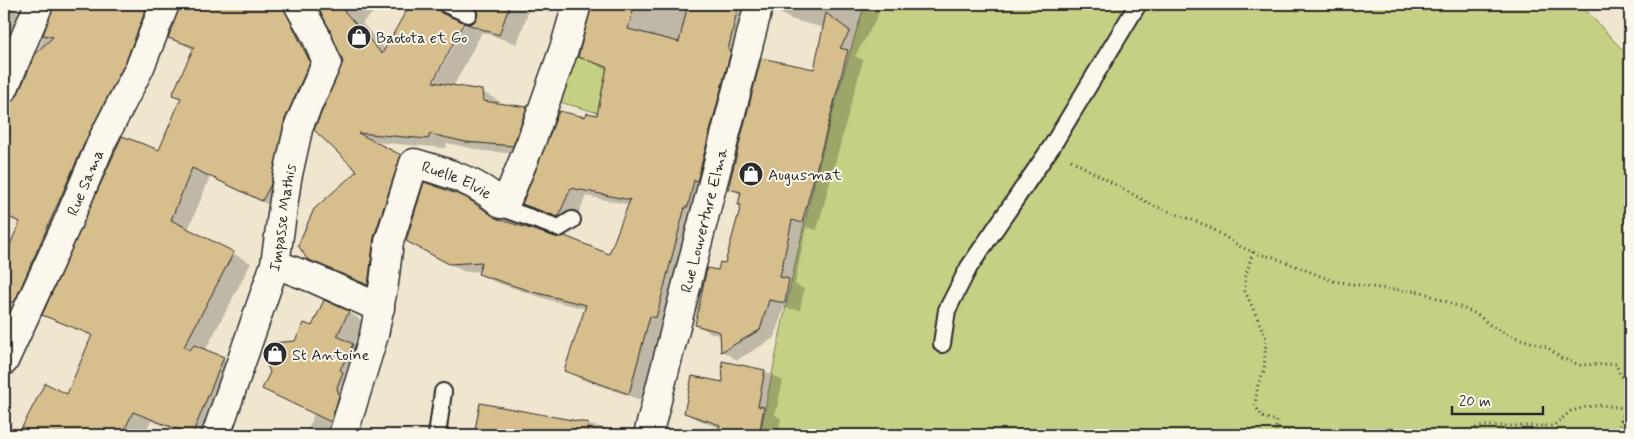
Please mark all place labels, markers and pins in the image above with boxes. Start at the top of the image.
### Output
shop icon: Baotota et Go [346,24,372,50]
place label: Baotota et Go [376,28,468,49]
shop icon: Augusmat [738,161,764,187]
place label: Augusmat [768,165,842,186]
shop icon: St Antoine [262,341,288,367]
place label: St Antoine [292,345,370,366]

